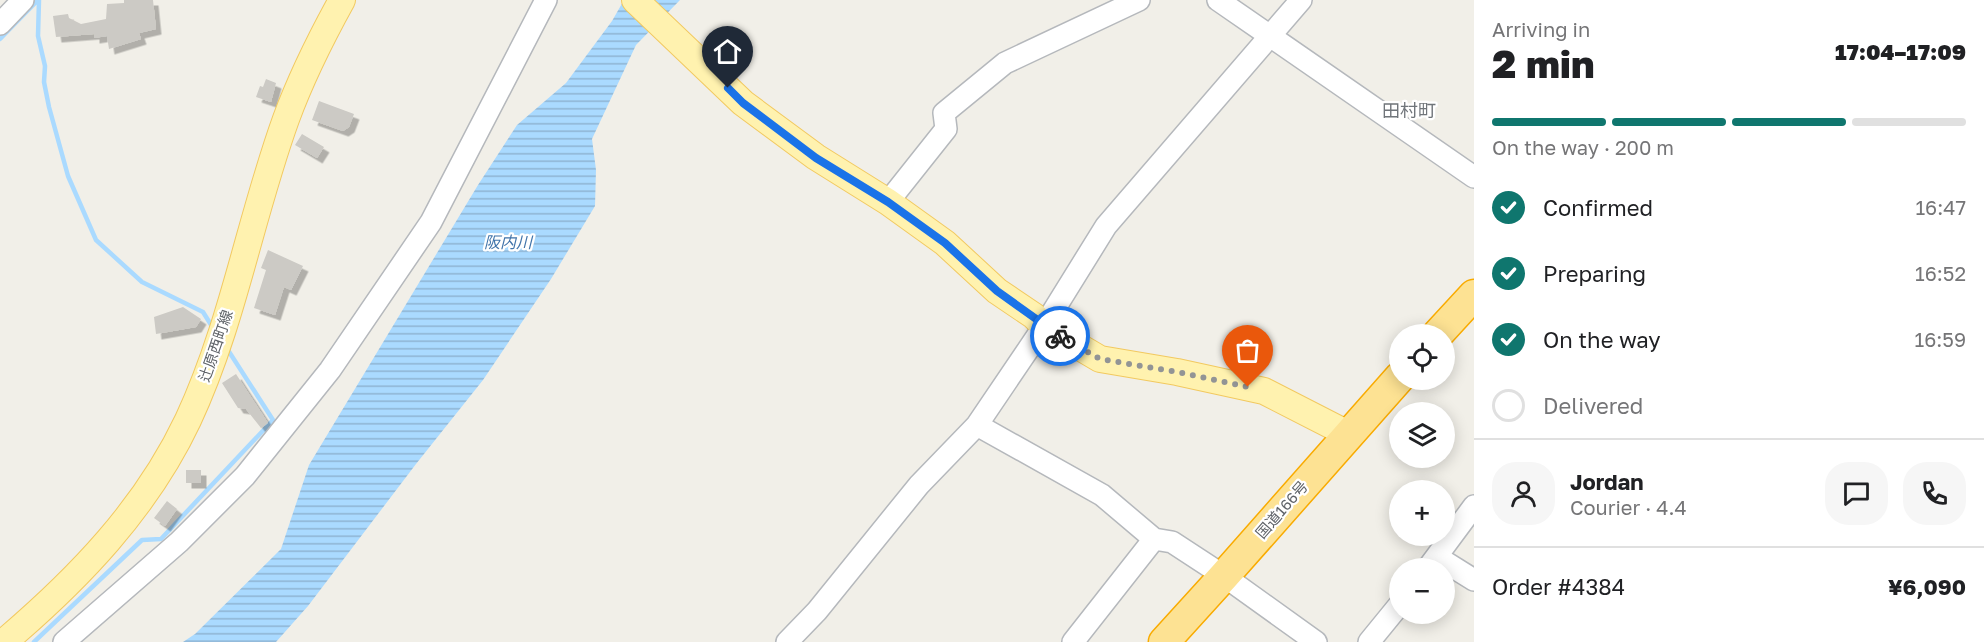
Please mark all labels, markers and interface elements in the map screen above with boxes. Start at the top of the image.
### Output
text: Arriving in [1492,17,1590,41]
pin [702,26,753,88]
icon: home [711,35,744,68]
text: 17:04–17:09 [1835,38,1966,65]
text: 2 min [1492,40,1595,87]
district label: 田村町 [1382,99,1436,121]
text: On the way · 200 m [1492,135,1674,159]
icon: check [1492,191,1525,224]
text: Confirmed [1543,194,1653,221]
text: 16:47 [1915,195,1966,219]
water label: 阪内川 [484,232,534,252]
icon: check [1492,257,1525,290]
text: Preparing [1543,260,1646,287]
text: 16:52 [1915,261,1966,285]
courier [1030,306,1090,366]
street label: 辻原西町線 [194,307,236,384]
icon: bike [1044,320,1077,353]
icon: check [1492,323,1525,356]
map controls [1389,324,1455,624]
button: locate [1389,324,1455,390]
pin [1222,325,1273,387]
text: On the way [1543,326,1661,353]
text: 16:59 [1915,327,1966,351]
icon: bag [1231,334,1264,367]
text: Delivered [1543,392,1643,419]
button: layers [1389,402,1455,468]
button: person [1492,462,1555,525]
button: chat [1825,462,1888,525]
button: phone [1903,462,1966,525]
text: Jordan [1570,468,1644,495]
street label: 国道166号 [1251,477,1311,542]
button: + [1389,480,1455,546]
text: Courier · 4.4 [1570,495,1687,519]
button: − [1389,558,1455,624]
text: Order #4384 [1492,573,1625,600]
text: ¥6,090 [1888,573,1966,600]

